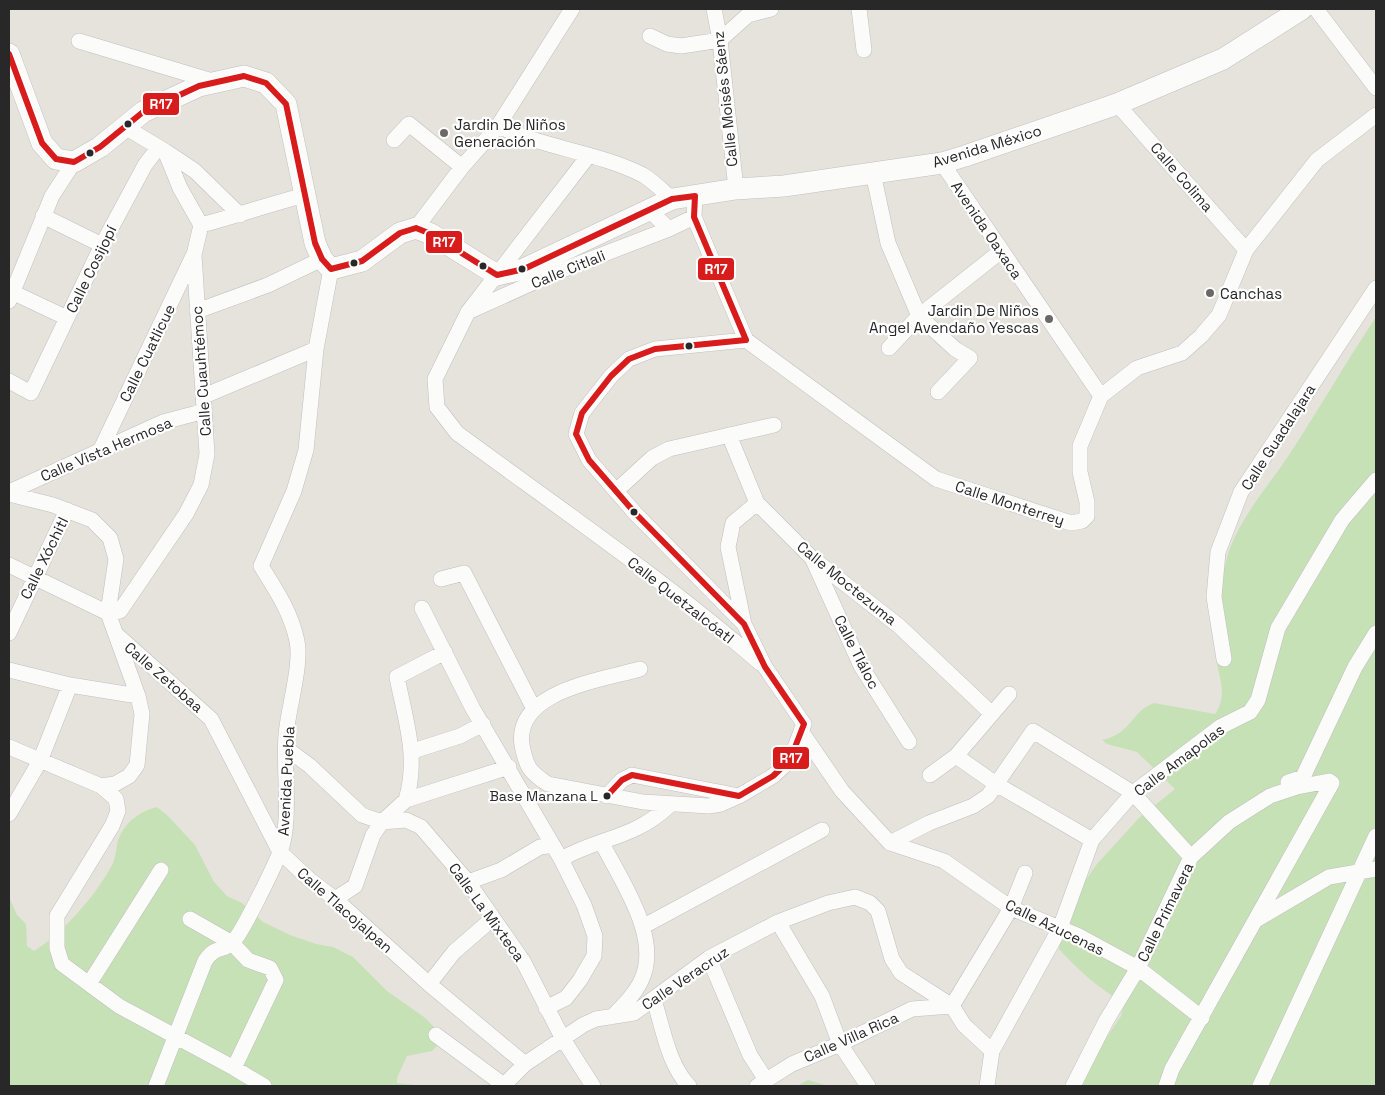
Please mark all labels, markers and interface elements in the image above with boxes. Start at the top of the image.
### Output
street label: Calle Moisés Sáenz [708,30,742,168]
line badge: R17 [142,92,180,116]
text: R17 [150,95,173,113]
place label: Jardin De Niños Generación [454,115,566,151]
unlabelled marker [123,119,133,129]
street label: Avenida México [930,120,1044,172]
marker: Jardin De Niños Generación [438,127,450,139]
street label: Calle Colima [1147,138,1218,216]
unlabelled marker [85,148,95,158]
street label: Avenida Oaxaca [947,177,1027,283]
street label: Calle Cosijopí [62,222,121,316]
line badge: R17 [425,230,463,254]
text: R17 [433,233,456,251]
street label: Calle Citlali [528,246,608,292]
line badge: R17 [697,257,735,281]
unlabelled marker [349,258,359,268]
text: R17 [705,260,728,278]
unlabelled marker [478,261,488,271]
unlabelled marker [517,264,527,274]
place label: Canchas [1220,284,1282,303]
marker: Canchas [1204,287,1216,299]
street label: Calle Cuatlicue [115,301,179,405]
place label: Jardin De Niños Angel Avendaño Yescas [869,301,1039,337]
street label: Calle Cuauhtémoc [187,305,215,437]
marker: Jardin De Niños Angel Avendaño Yescas [1043,313,1055,325]
unlabelled marker [684,341,694,351]
street label: Calle Guadalajara [1237,380,1320,494]
street label: Calle Vista Hermosa [37,413,175,485]
street label: Calle Monterrey [953,476,1067,530]
unlabelled marker [629,507,639,517]
street label: Calle Xóchitl [16,514,72,602]
street label: Calle Moctezuma [793,537,901,629]
street label: Calle Quetzalcóatl [624,552,738,648]
street label: Calle Tláloc [830,612,884,692]
street label: Calle Zetobaa [121,638,208,717]
street label: Calle Amapolas [1130,720,1228,800]
street label: Avenida Puebla [274,725,298,836]
line badge: R17 [772,746,810,770]
text: R17 [780,749,803,767]
place label: Base Manzana L [490,787,598,805]
marker: Base Manzana L [602,791,612,801]
street label: Calle La Mixteca [445,859,529,965]
street label: Calle Primavera [1133,859,1197,965]
street label: Calle Tlacojalpan [293,863,397,957]
street label: Calle Azucenas [1002,895,1108,959]
street label: Calle Veracruz [638,942,732,1014]
street label: Calle Villa Rica [801,1007,902,1066]

